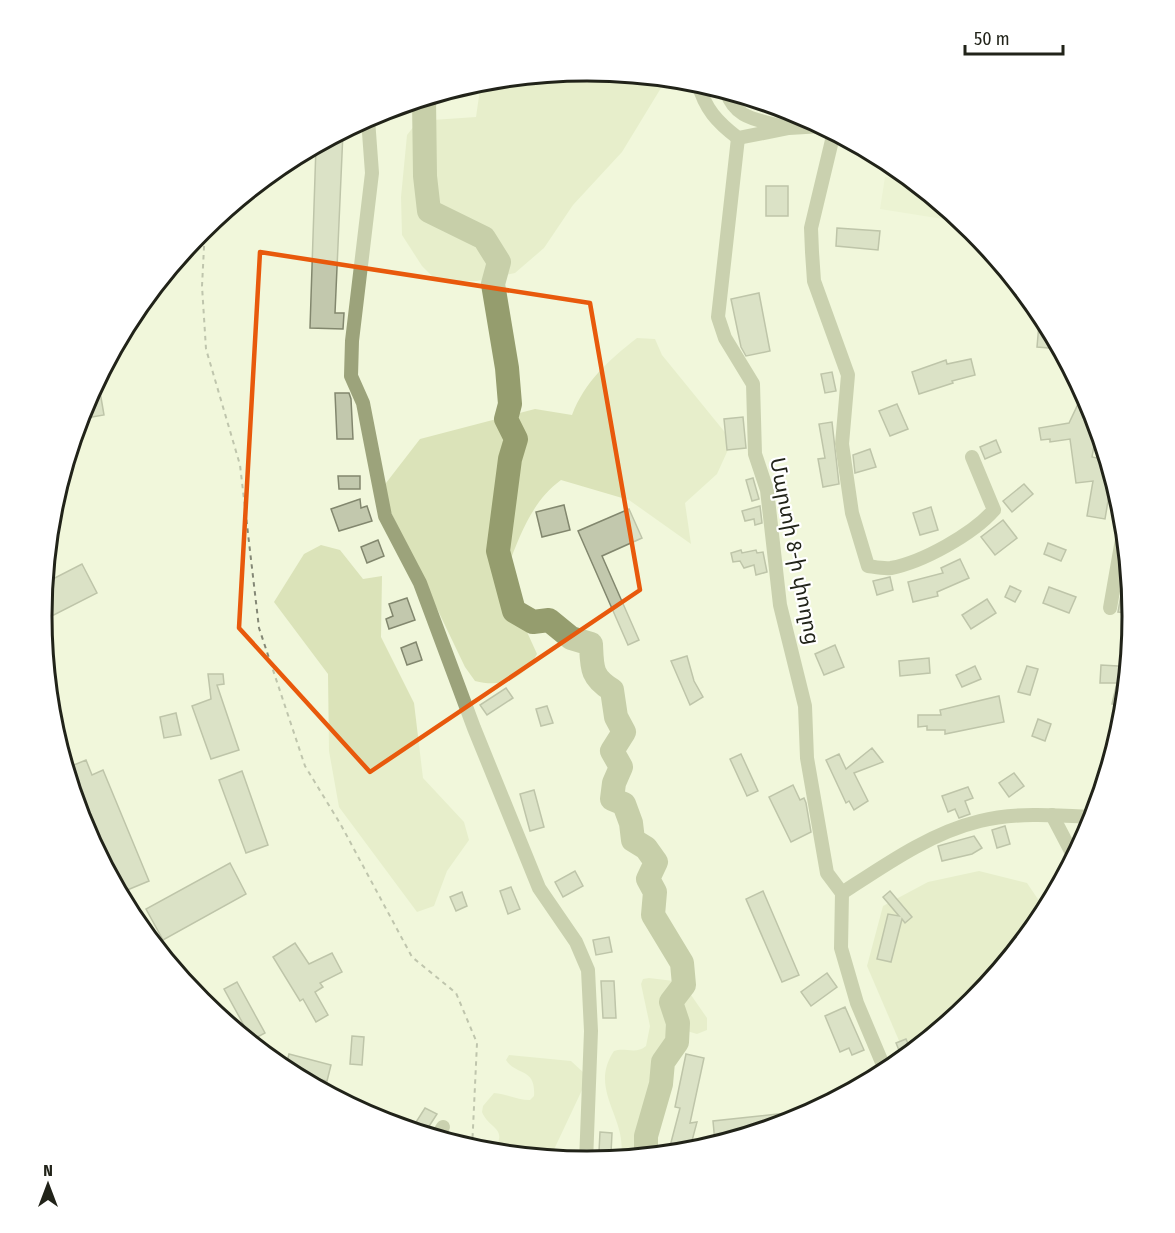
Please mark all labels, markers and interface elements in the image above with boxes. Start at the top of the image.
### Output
scale bar [965,18,1062,56]
text: 50 m [974,28,1010,50]
street label: Մարտի 8-ի փողոց [764,455,826,647]
north arrow [18,1155,78,1215]
text: N [43,1161,53,1180]

